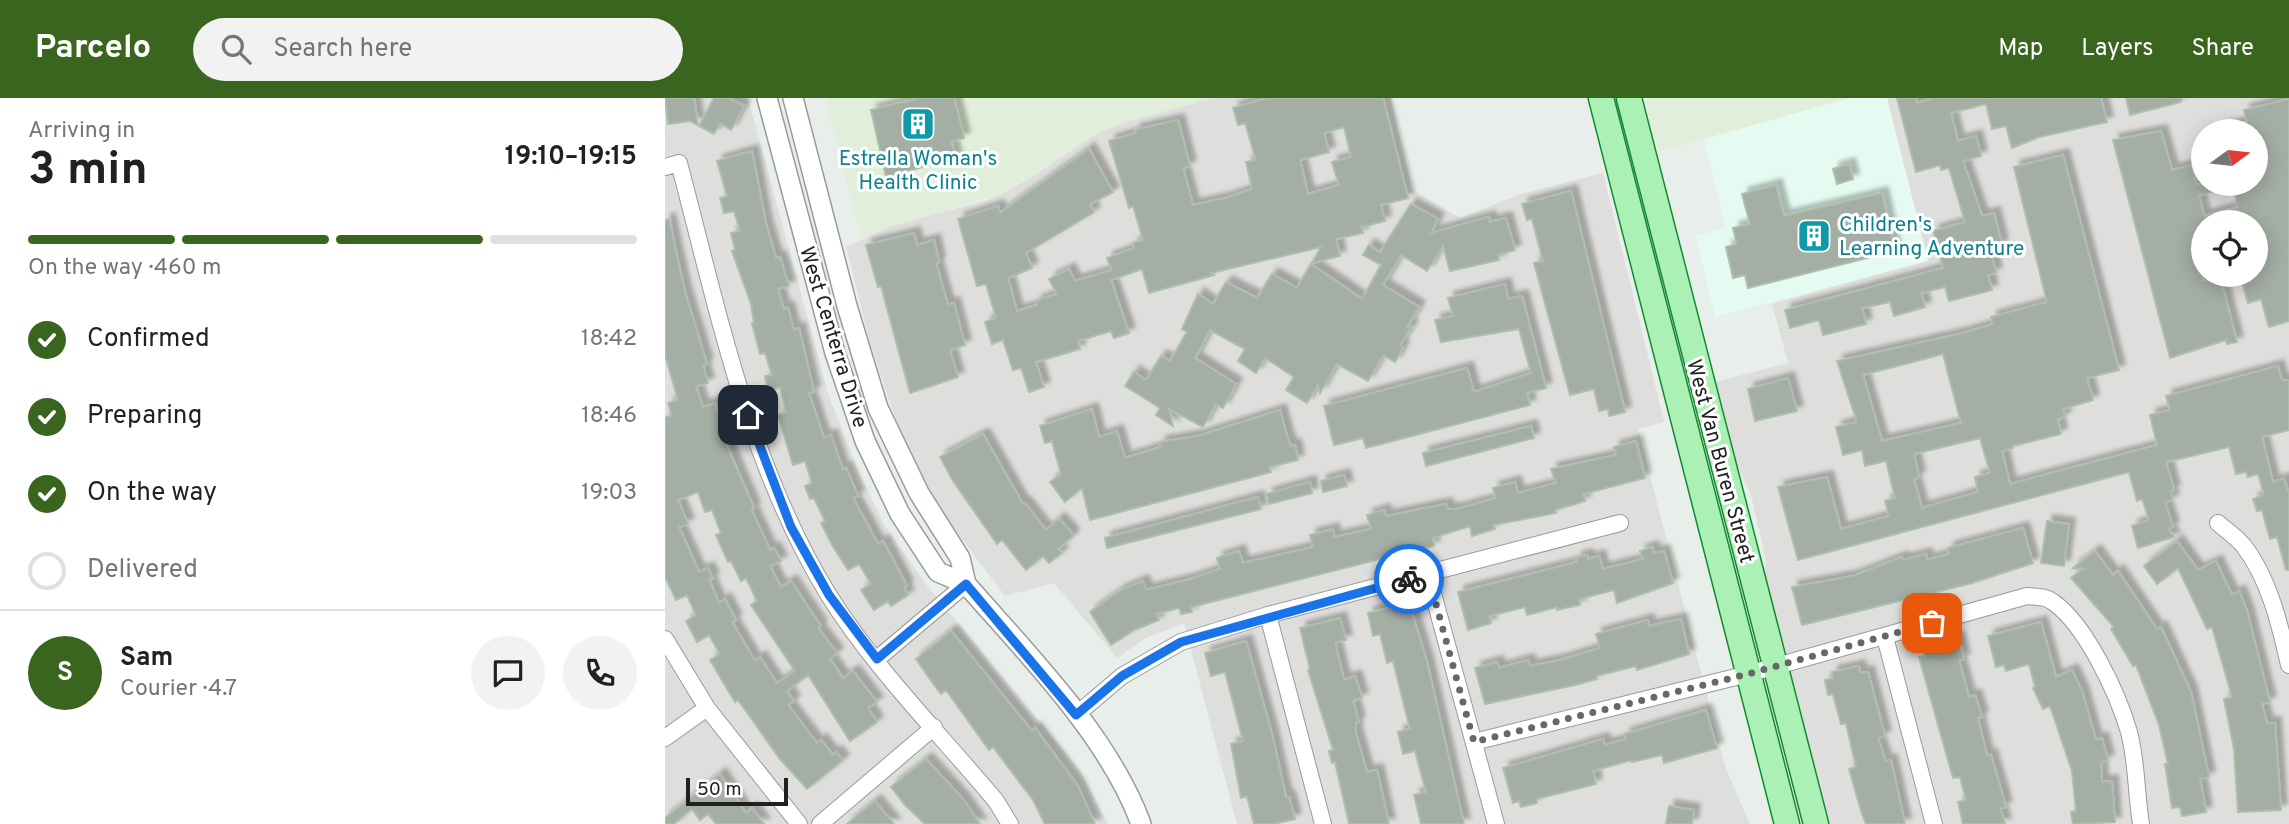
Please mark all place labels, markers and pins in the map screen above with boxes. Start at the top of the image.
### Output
building icon: Estrella Woman's Health Clinic [899,105,937,143]
place label: Estrella Woman's Health Clinic [839,146,997,197]
place label: Children's Learning Adventure [1839,212,2024,263]
building icon: Children's Learning Adventure [1795,217,1833,255]
pin [718,385,778,445]
pin [1902,593,1962,653]

